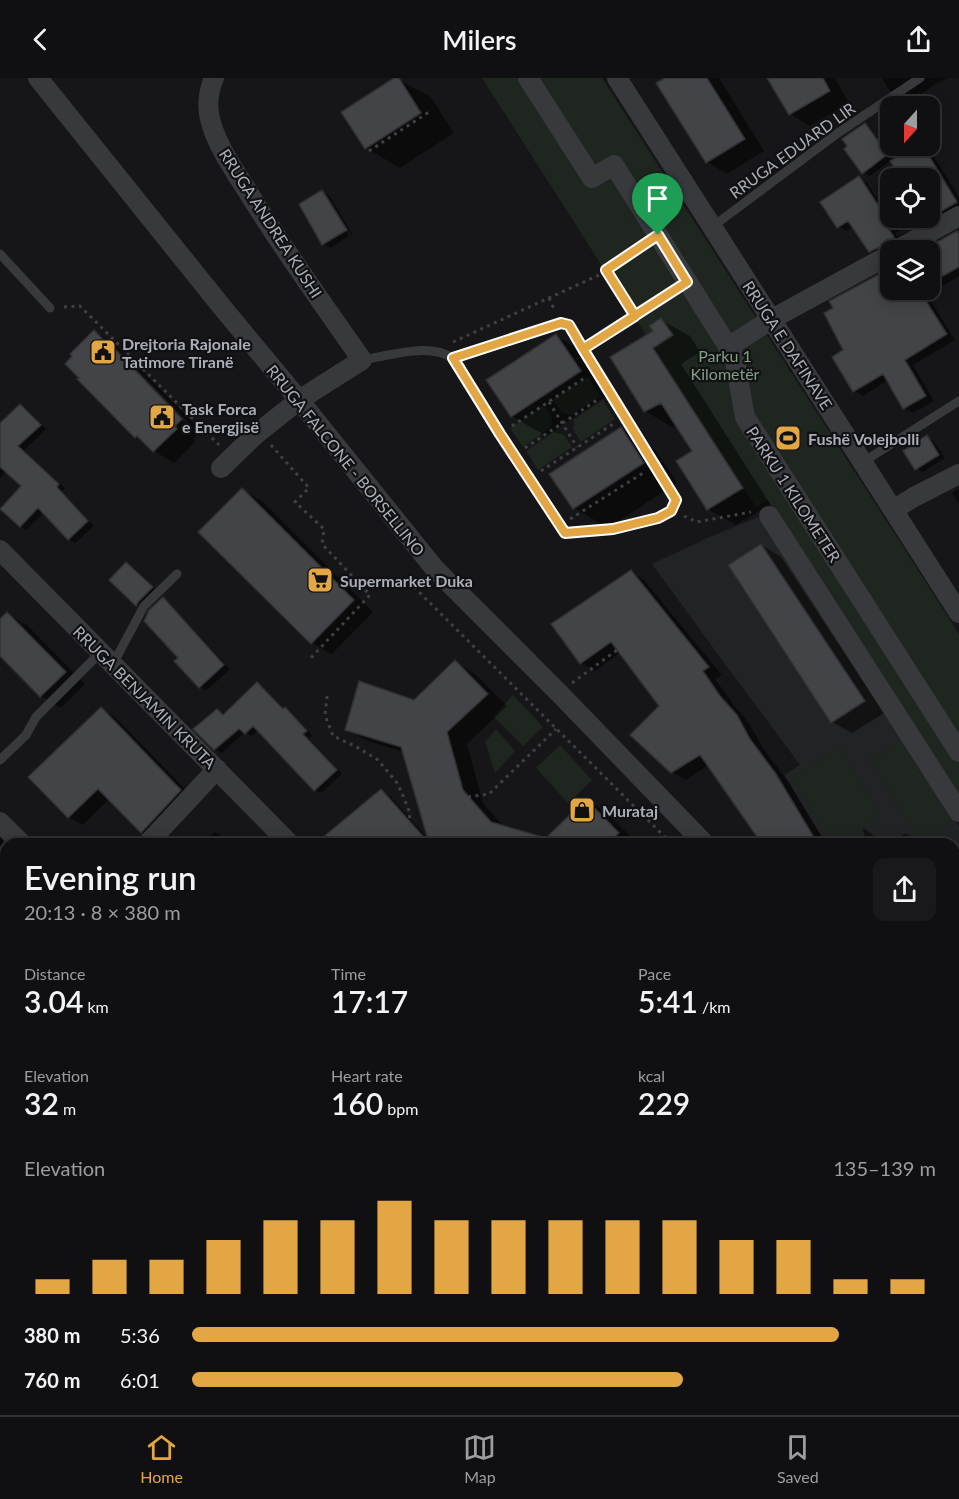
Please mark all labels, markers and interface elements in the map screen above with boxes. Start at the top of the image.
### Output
icon: back [24,23,57,56]
text: Milers [442,23,517,56]
icon: share [902,23,935,56]
north arrow [880,96,940,156]
map controls [880,96,940,300]
street label: RRUGA EDUARD LIR [726,98,858,202]
street label: RRUGA ANDREA KUSHI [216,145,326,301]
button: locate [880,168,940,228]
pin [632,173,683,235]
icon: arrive [641,182,674,215]
button: layers [880,240,940,300]
street label: RRUGA E DAFINAVE [739,277,837,413]
place label: Drejtoria Rajonale Tatimore Tiranë [122,334,251,371]
public building icon: Drejtoria Rajonale Tatimore Tiranë [88,337,118,367]
park label: Parku 1 Kilometër [691,346,760,383]
street label: RRUGA FALCONE - BORSELLINO [263,361,429,559]
place label: Task Forca e Energjisë [182,399,260,436]
public building icon: Task Forca e Energjisë [147,402,177,432]
street label: PARKU 1 KILOMETER [743,423,845,565]
sports icon: Fushë Volejbolli [773,423,803,453]
place label: Fushë Volejbolli [808,429,919,448]
supermarket icon: Supermarket Duka [305,565,335,595]
place label: Supermarket Duka [340,571,473,590]
street label: RRUGA BENJAMIN KRUTA [70,622,220,772]
shop icon: Murataj [567,795,597,825]
place label: Murataj [602,801,658,820]
text: Evening run [24,857,197,897]
button: share [873,858,936,921]
text: 20:13 · 8 × 380 m [24,900,181,924]
text: Distance [24,964,85,983]
text: Time [331,964,366,983]
text: Pace [638,964,671,983]
text: 3.04 [24,983,83,1019]
text: 17:17 [331,983,408,1019]
text: 5:41 [638,983,698,1019]
text: km [83,997,109,1016]
text: /km [698,997,730,1016]
text: Elevation [24,1066,89,1085]
text: Heart rate [331,1066,403,1085]
text: kcal [638,1066,665,1085]
text: 32 [24,1085,59,1121]
text: 160 [331,1085,383,1121]
text: 229 [638,1085,690,1121]
text: m [59,1099,76,1118]
text: bpm [383,1099,418,1118]
text: Elevation [24,1156,105,1180]
text: 135–139 m [833,1156,936,1180]
text: 380 m [24,1323,80,1347]
text: 5:36 [120,1323,160,1347]
text: 760 m [24,1368,80,1392]
text: 6:01 [120,1368,160,1392]
tab: Home [140,1431,183,1486]
tab: Map [463,1431,496,1486]
tab: Saved [777,1431,819,1486]

